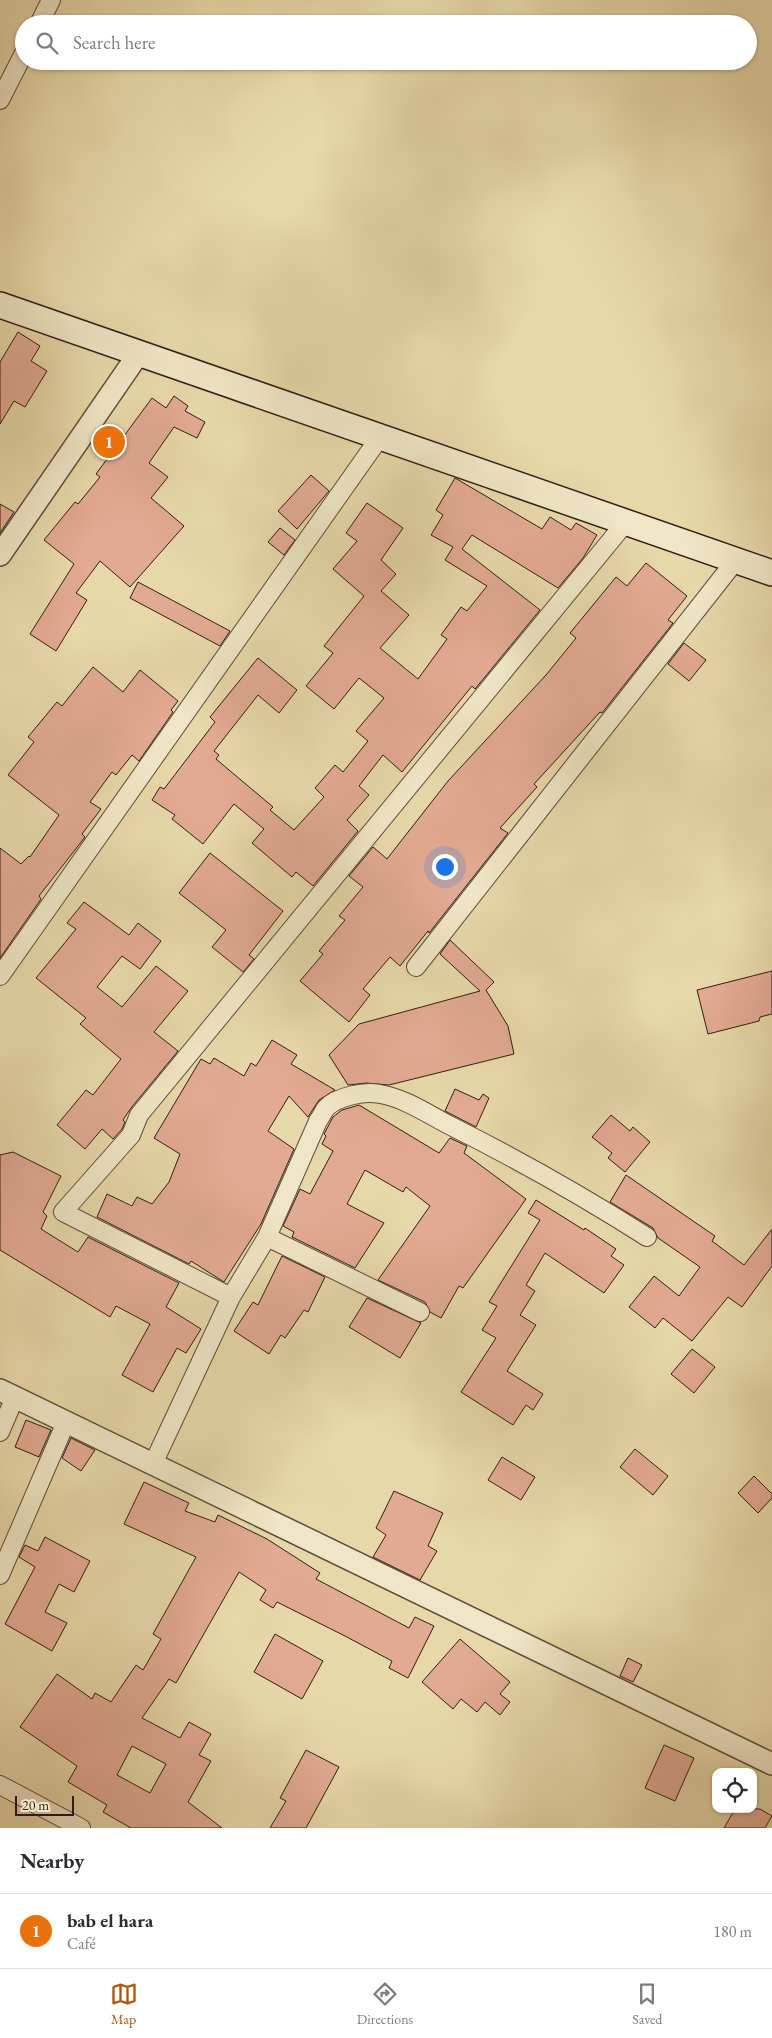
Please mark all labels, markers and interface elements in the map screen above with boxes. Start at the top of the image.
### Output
search box [15,15,757,70]
icon: search [33,29,61,57]
text: Search here [73,30,155,55]
pin: 1 [93,423,125,461]
your location [432,854,458,880]
map controls [712,1768,757,1813]
button: locate [712,1768,757,1813]
scale bar [15,1793,74,1816]
text: 20 m [22,1796,49,1814]
text: Nearby [20,1847,84,1874]
text: bab el hara [67,1908,153,1933]
text: 1 [32,1921,40,1942]
text: 180 m [713,1921,752,1942]
text: Café [67,1933,96,1954]
tab: Map [110,1980,138,2028]
tab: Directions [357,1980,413,2028]
tab: Saved [632,1980,662,2028]

